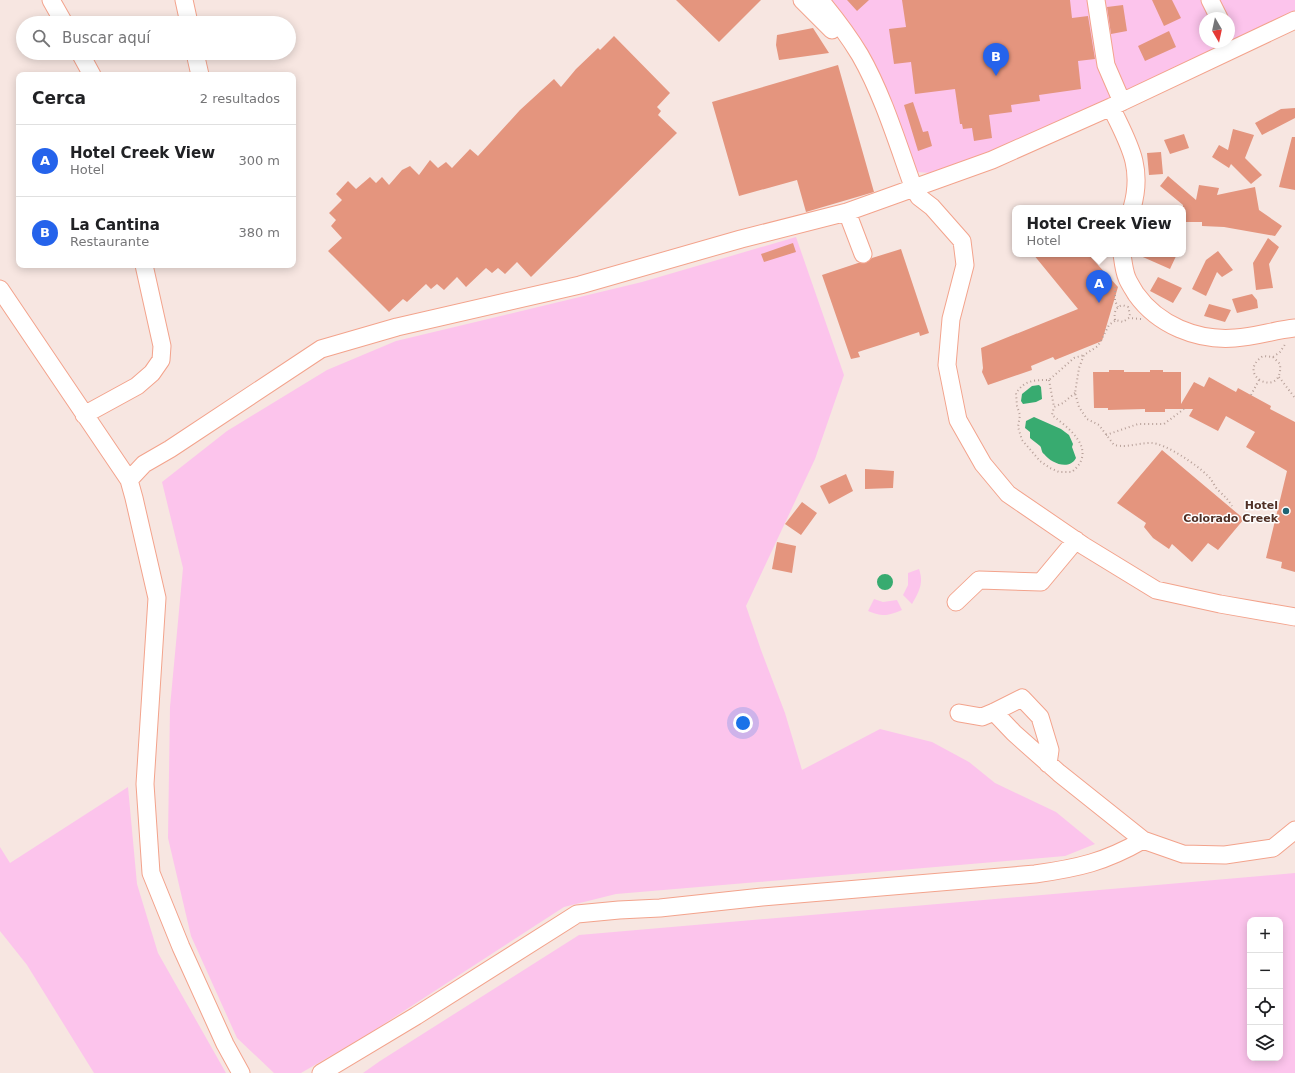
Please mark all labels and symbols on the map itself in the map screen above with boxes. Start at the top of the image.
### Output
north arrow [1199,12,1235,48]
pin: B [983,43,1009,76]
pin: A [1086,270,1112,303]
place label: Hotel Colorado Creek [1183,499,1279,525]
marker: Hotel Colorado Creek [1281,506,1291,516]
your location [733,713,753,733]

